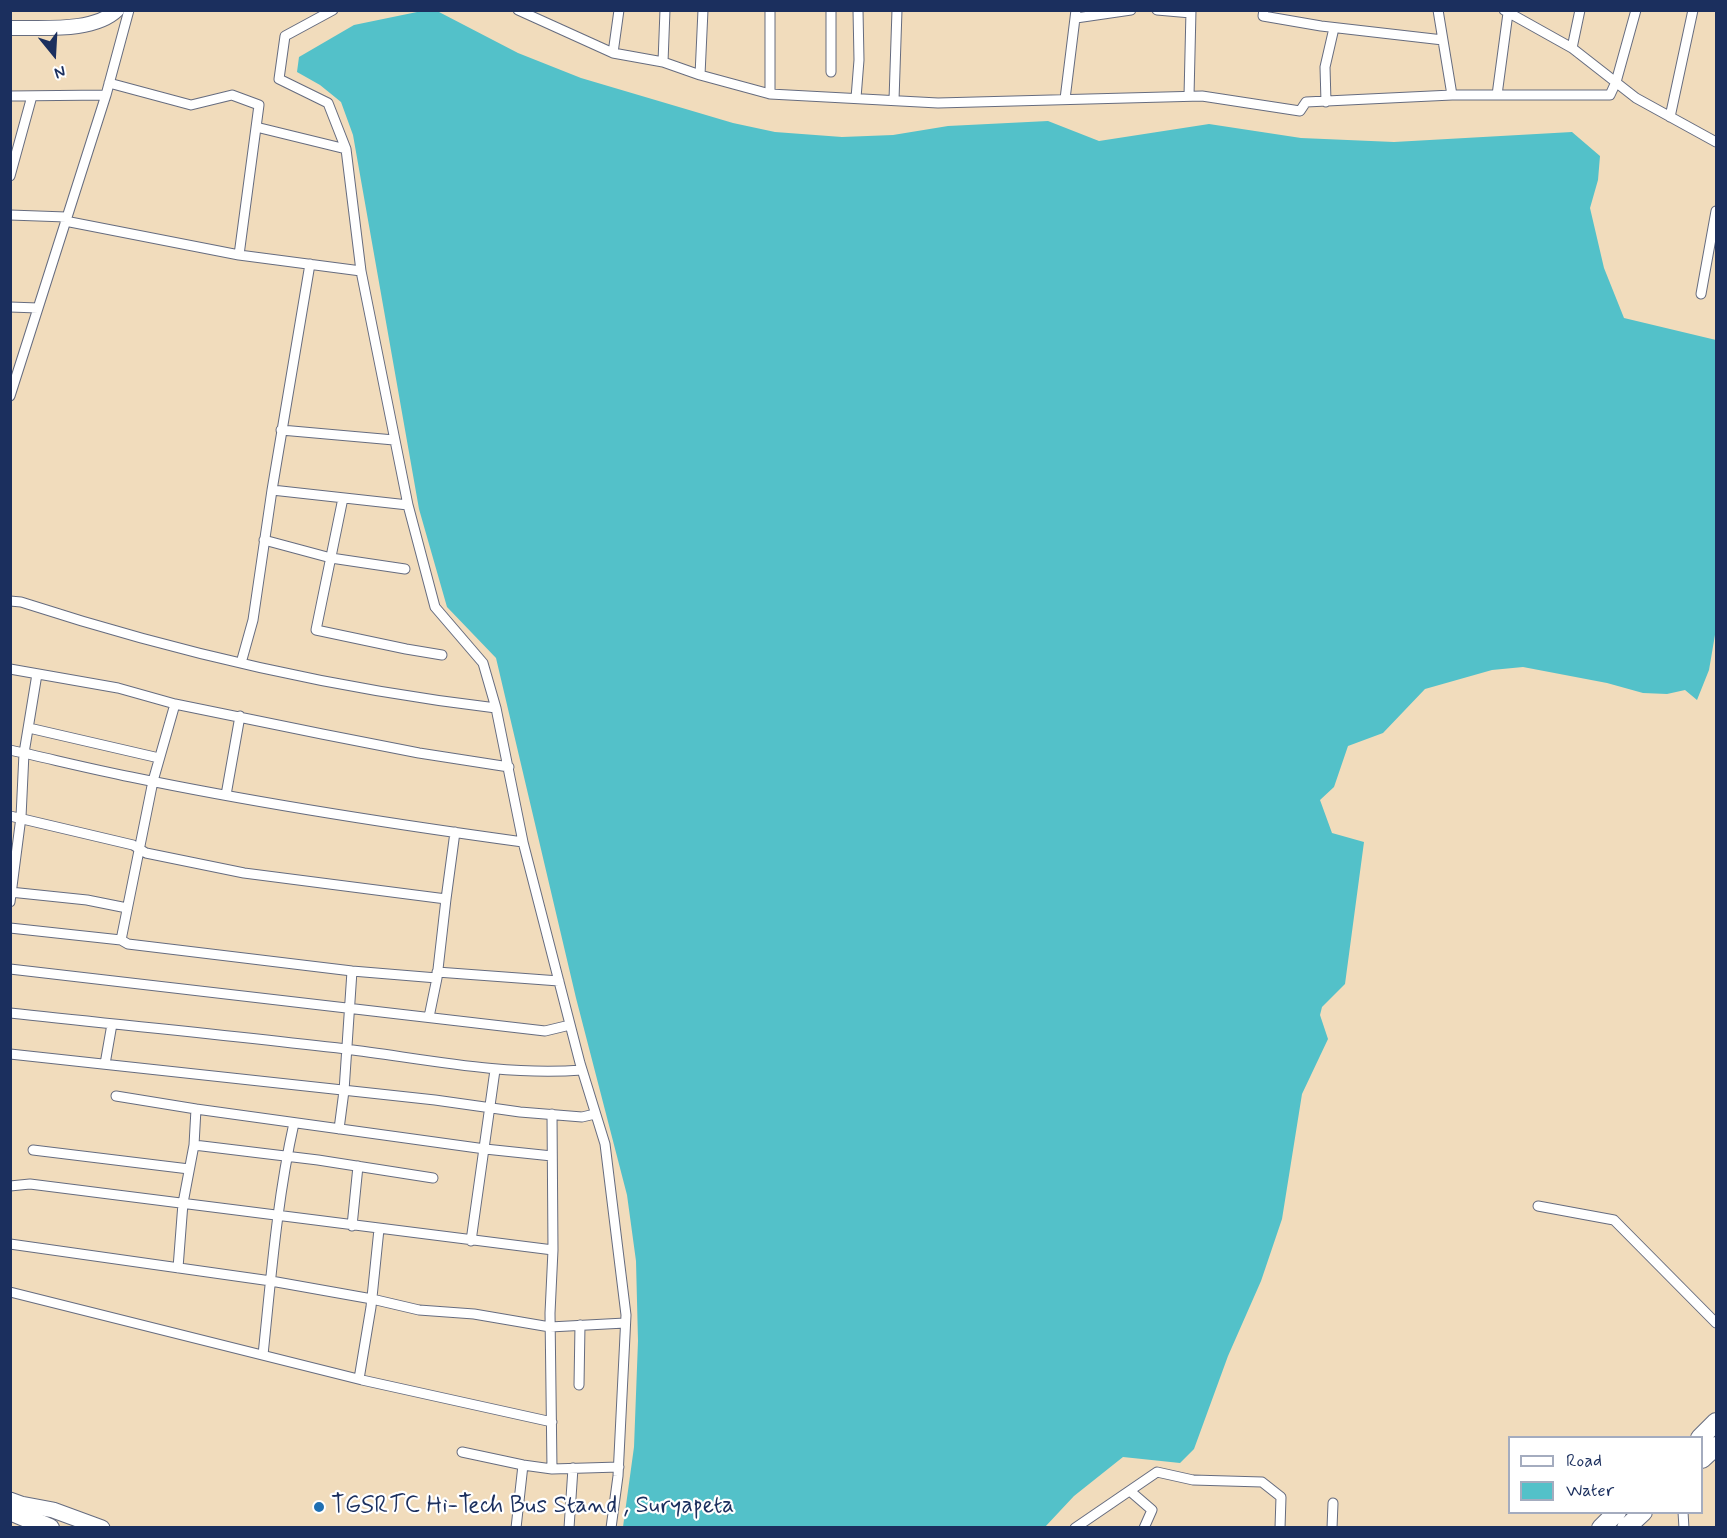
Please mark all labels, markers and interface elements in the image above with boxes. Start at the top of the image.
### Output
north arrow [24,24,84,84]
text: N [51,60,68,83]
legend [1508,1436,1703,1514]
text: Road [1566,1449,1602,1473]
text: Water [1566,1479,1614,1503]
place label: TGSRTC Hi-Tech Bus Stand , Suryapeta [331,1493,734,1521]
marker: TGSRTC Hi-Tech Bus Stand , Suryapeta [312,1500,326,1514]

